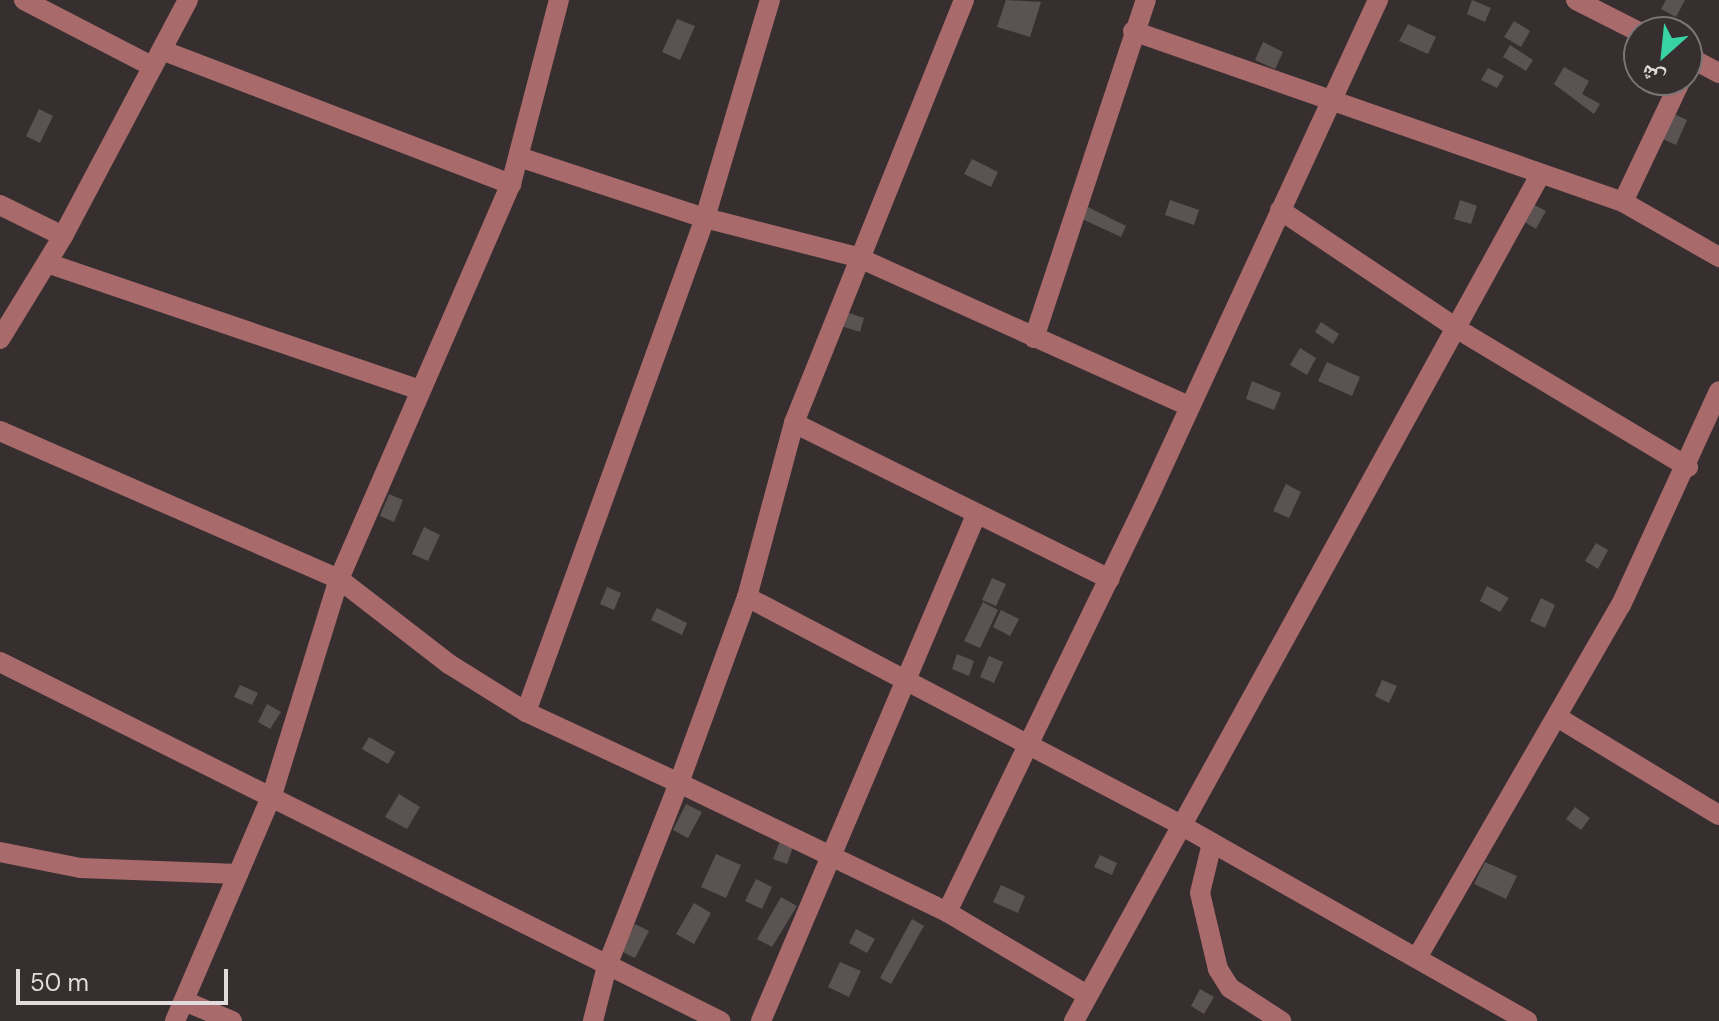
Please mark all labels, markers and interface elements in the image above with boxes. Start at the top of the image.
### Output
north arrow [1623,16,1703,96]
text: ش [1636,58,1670,94]
scale bar [20,953,232,1003]
text: 50 m [30,967,89,998]

